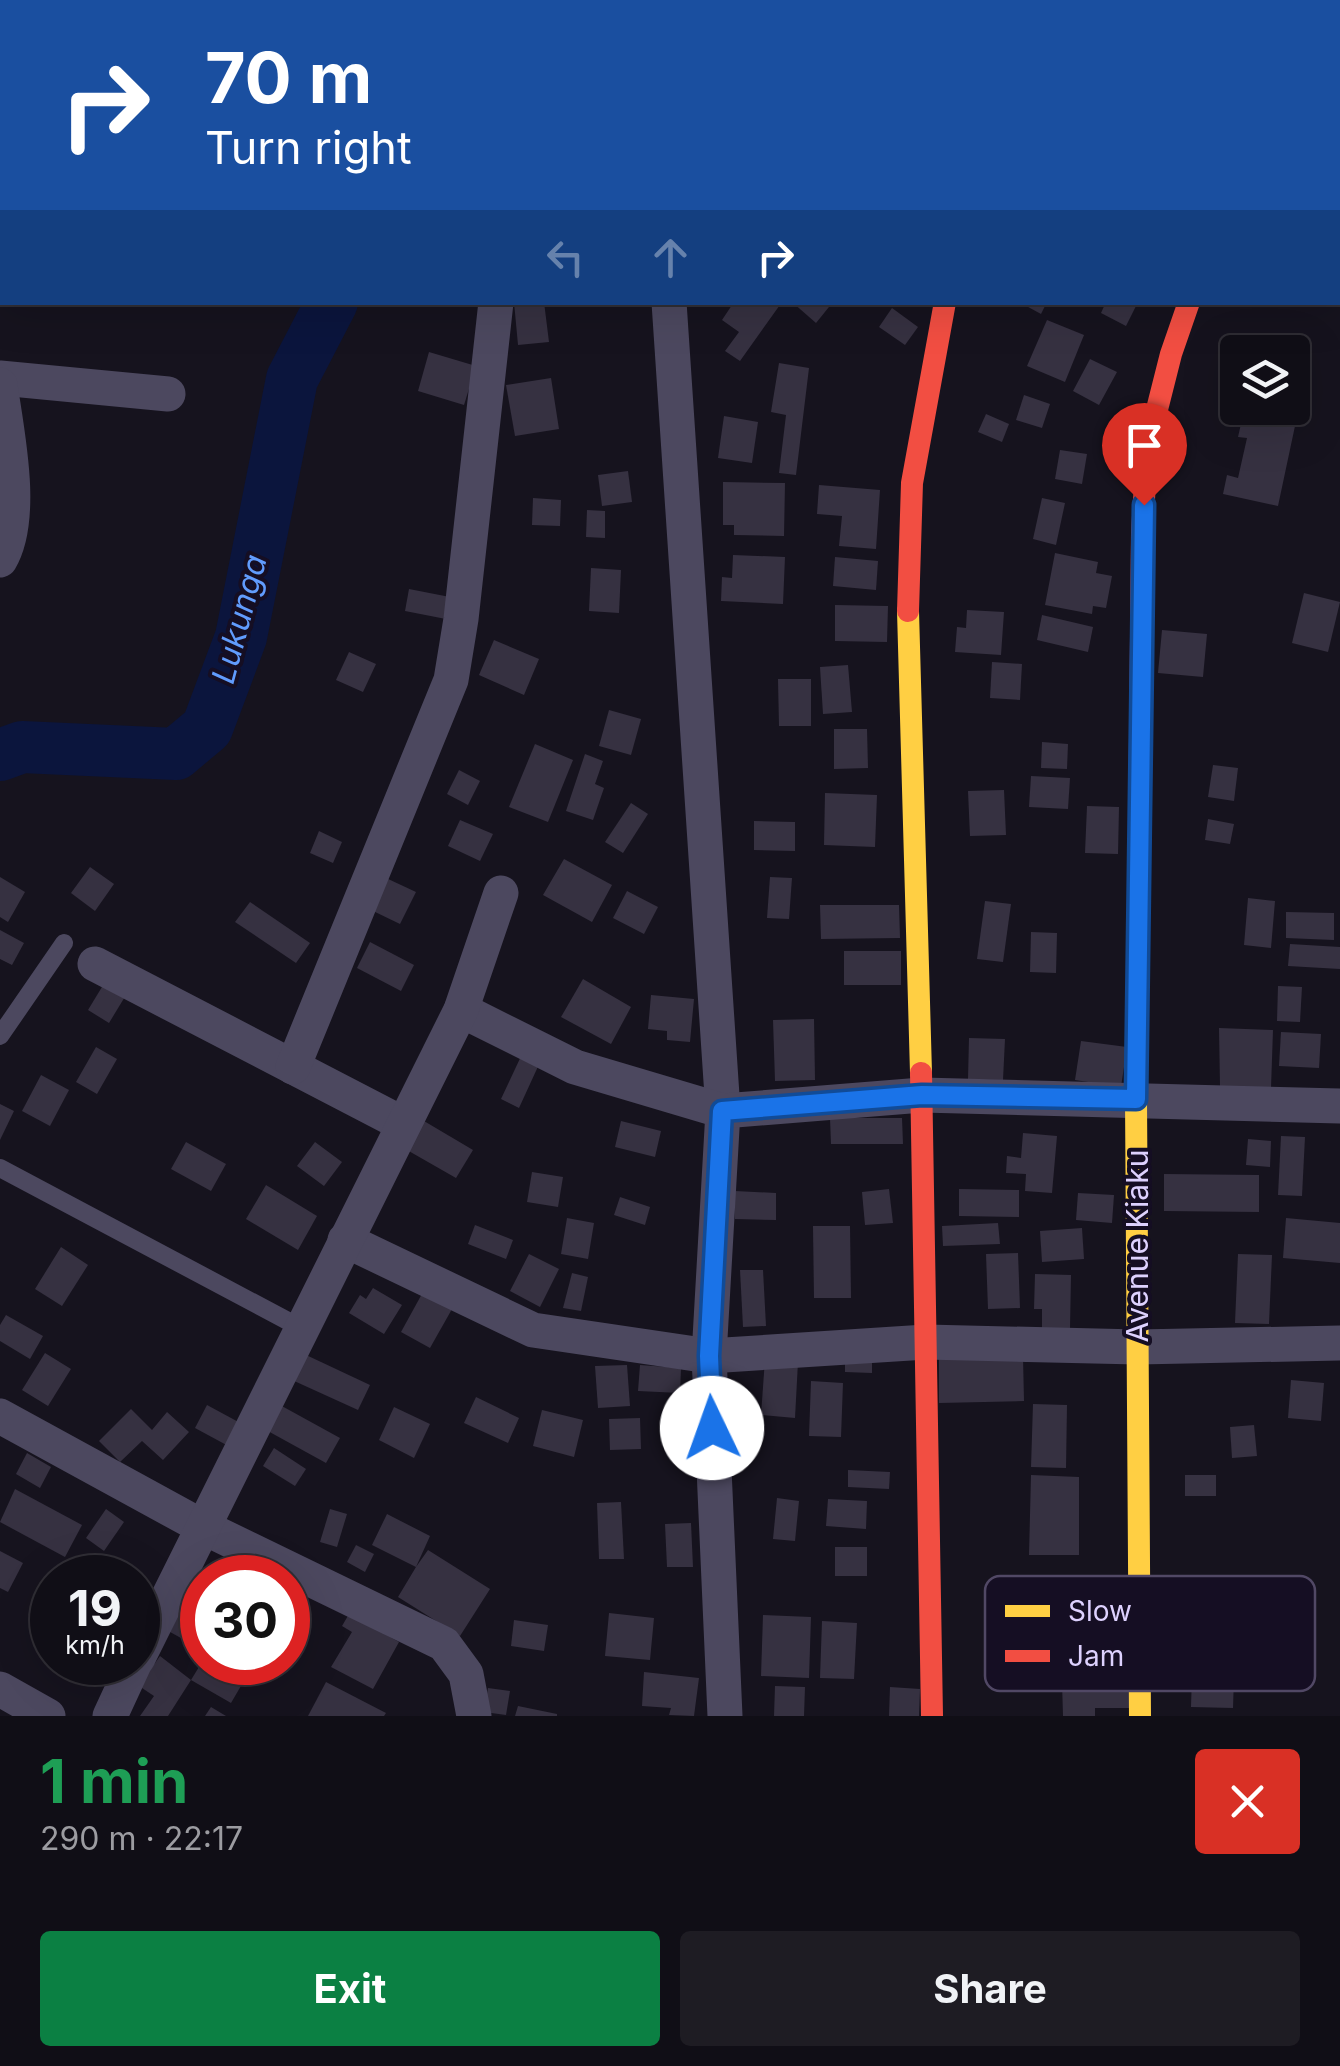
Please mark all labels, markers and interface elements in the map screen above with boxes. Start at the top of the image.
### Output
text: 70 m [205,35,372,120]
icon: right [40,40,170,170]
text: Turn right [205,120,412,175]
icon: left [538,230,593,285]
icon: ahead [643,230,698,285]
icon: right [748,230,803,285]
map controls [1220,335,1310,425]
button: layers [1220,335,1310,425]
pin [1102,403,1187,506]
icon: arrive [1117,418,1172,473]
water label: Lukunga [203,550,275,688]
street label: Avenue Kiaku [1119,1150,1155,1342]
position arrow [660,1376,764,1480]
speed limit sign: 30 [180,1555,310,1685]
legend [985,1576,1315,1691]
text: 19 [68,1578,122,1638]
text: Slow [1068,1594,1132,1628]
text: km/h [65,1630,125,1660]
text: Jam [1068,1639,1124,1673]
text: 1 min [40,1745,188,1817]
button: close [1195,1749,1300,1854]
text: 290 m · 22:17 [40,1819,243,1858]
button: Exit [40,1931,660,2046]
button: Share [680,1931,1300,2046]

